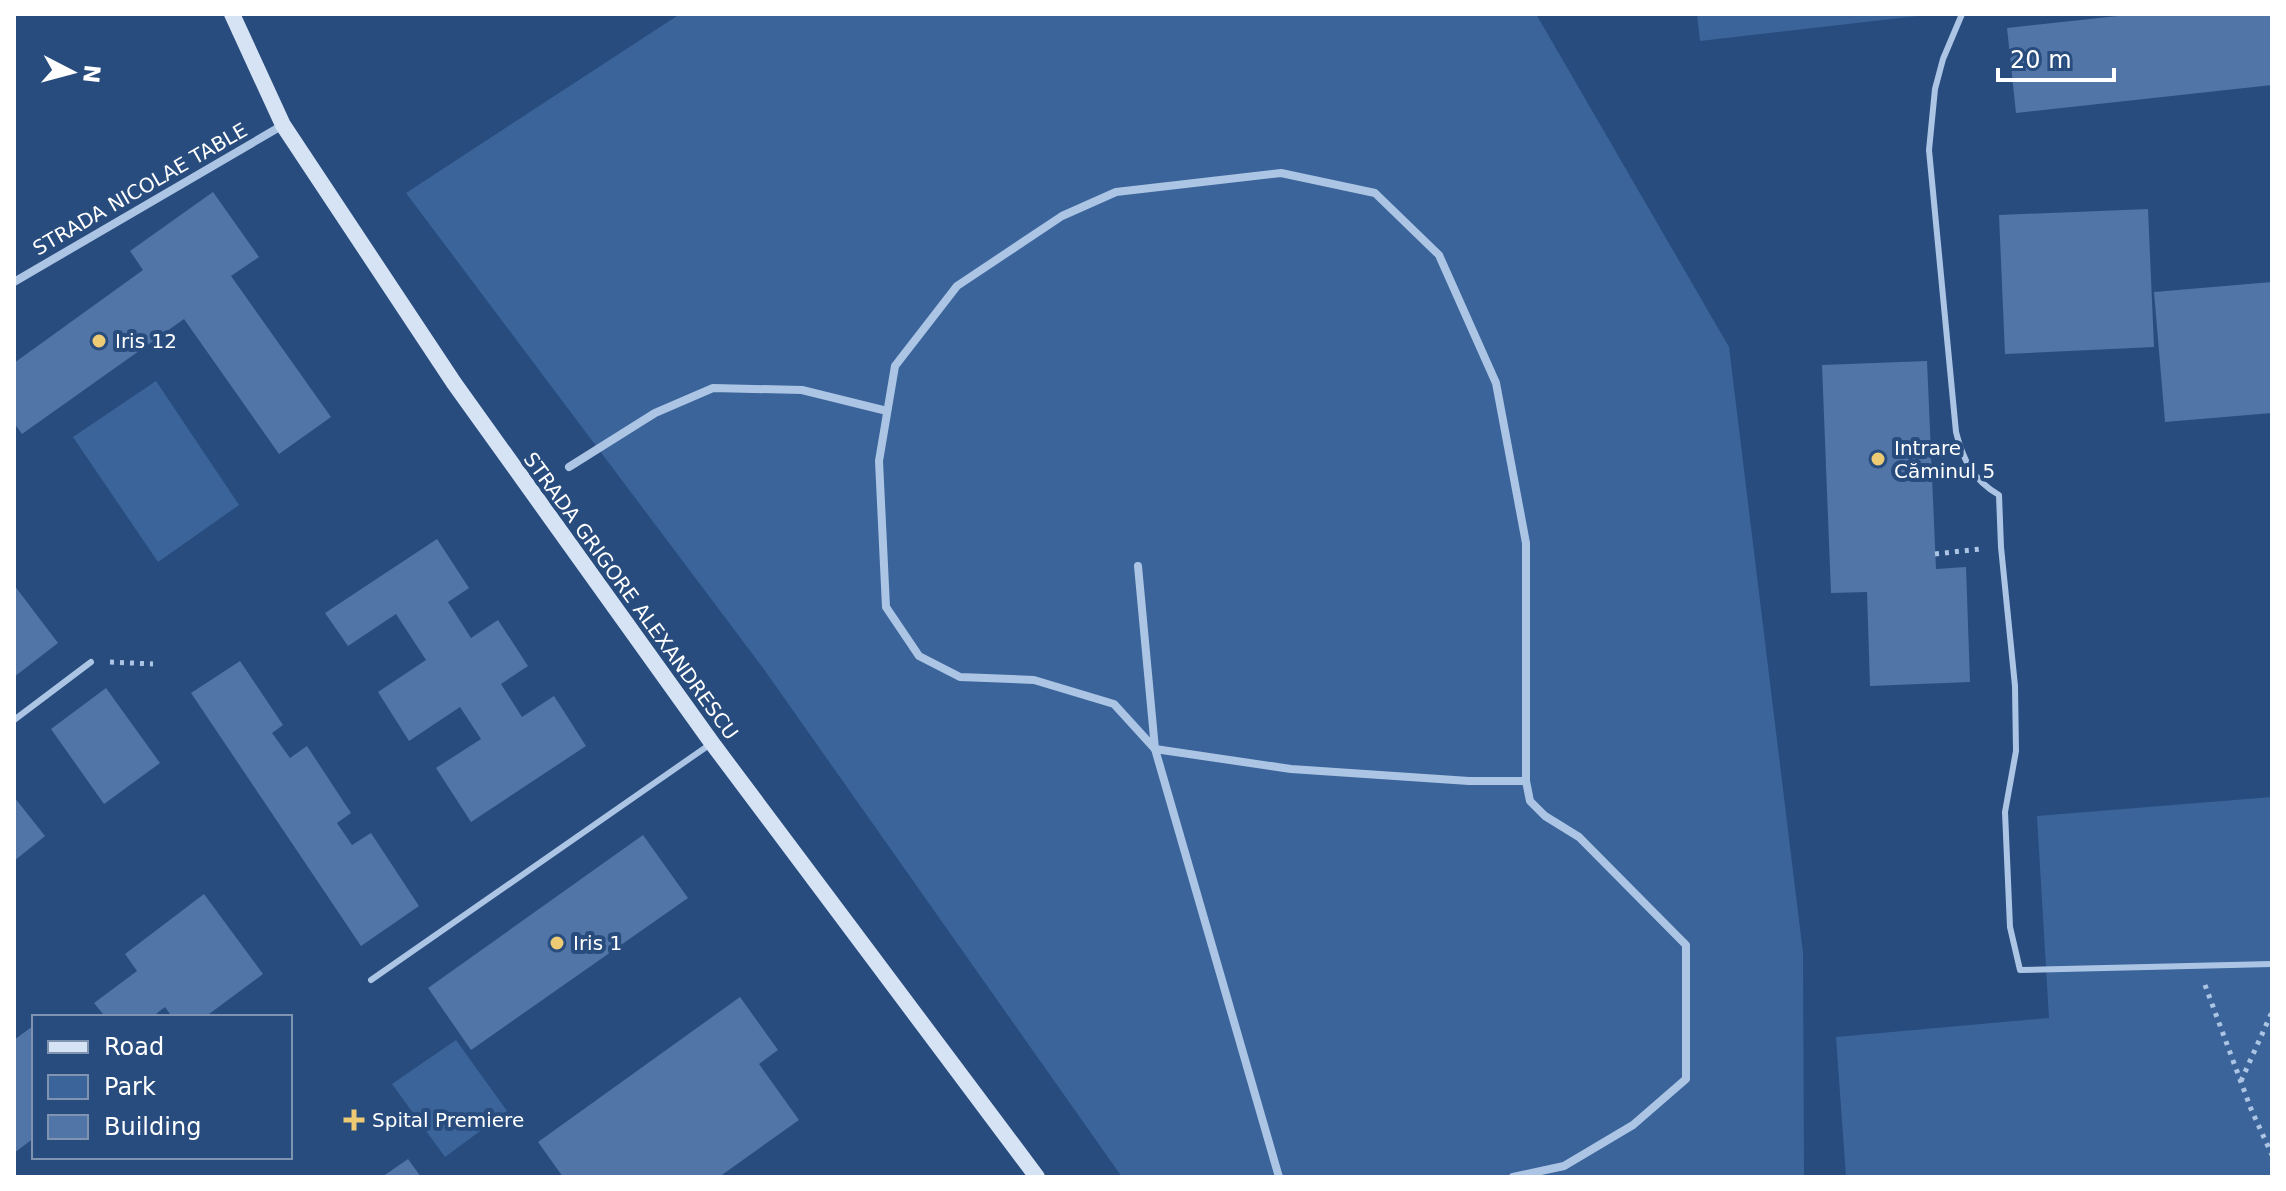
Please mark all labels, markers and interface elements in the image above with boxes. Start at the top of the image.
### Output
north arrow [32,32,112,112]
scale bar [1998,32,2114,82]
text: 20 m [2010,46,2072,74]
text: N [78,64,105,85]
street label: STRADA NICOLAE TABLE [29,118,251,260]
place label: Iris 12 [115,329,177,353]
marker: Iris 12 [90,332,108,350]
place label: Intrare Căminul 5 [1894,436,1995,483]
street label: STRADA GRIGORE ALEXANDRESCU [519,448,743,744]
marker: Intrare Căminul 5 [1869,450,1887,468]
place label: Iris 1 [573,931,622,955]
marker: Iris 1 [548,934,566,952]
legend [32,1015,292,1159]
text: Road [104,1033,164,1061]
text: Park [104,1073,156,1101]
place label: Spital Premiere [372,1108,524,1132]
marker: Spital Premiere [343,1109,365,1131]
text: Building [104,1113,201,1141]

